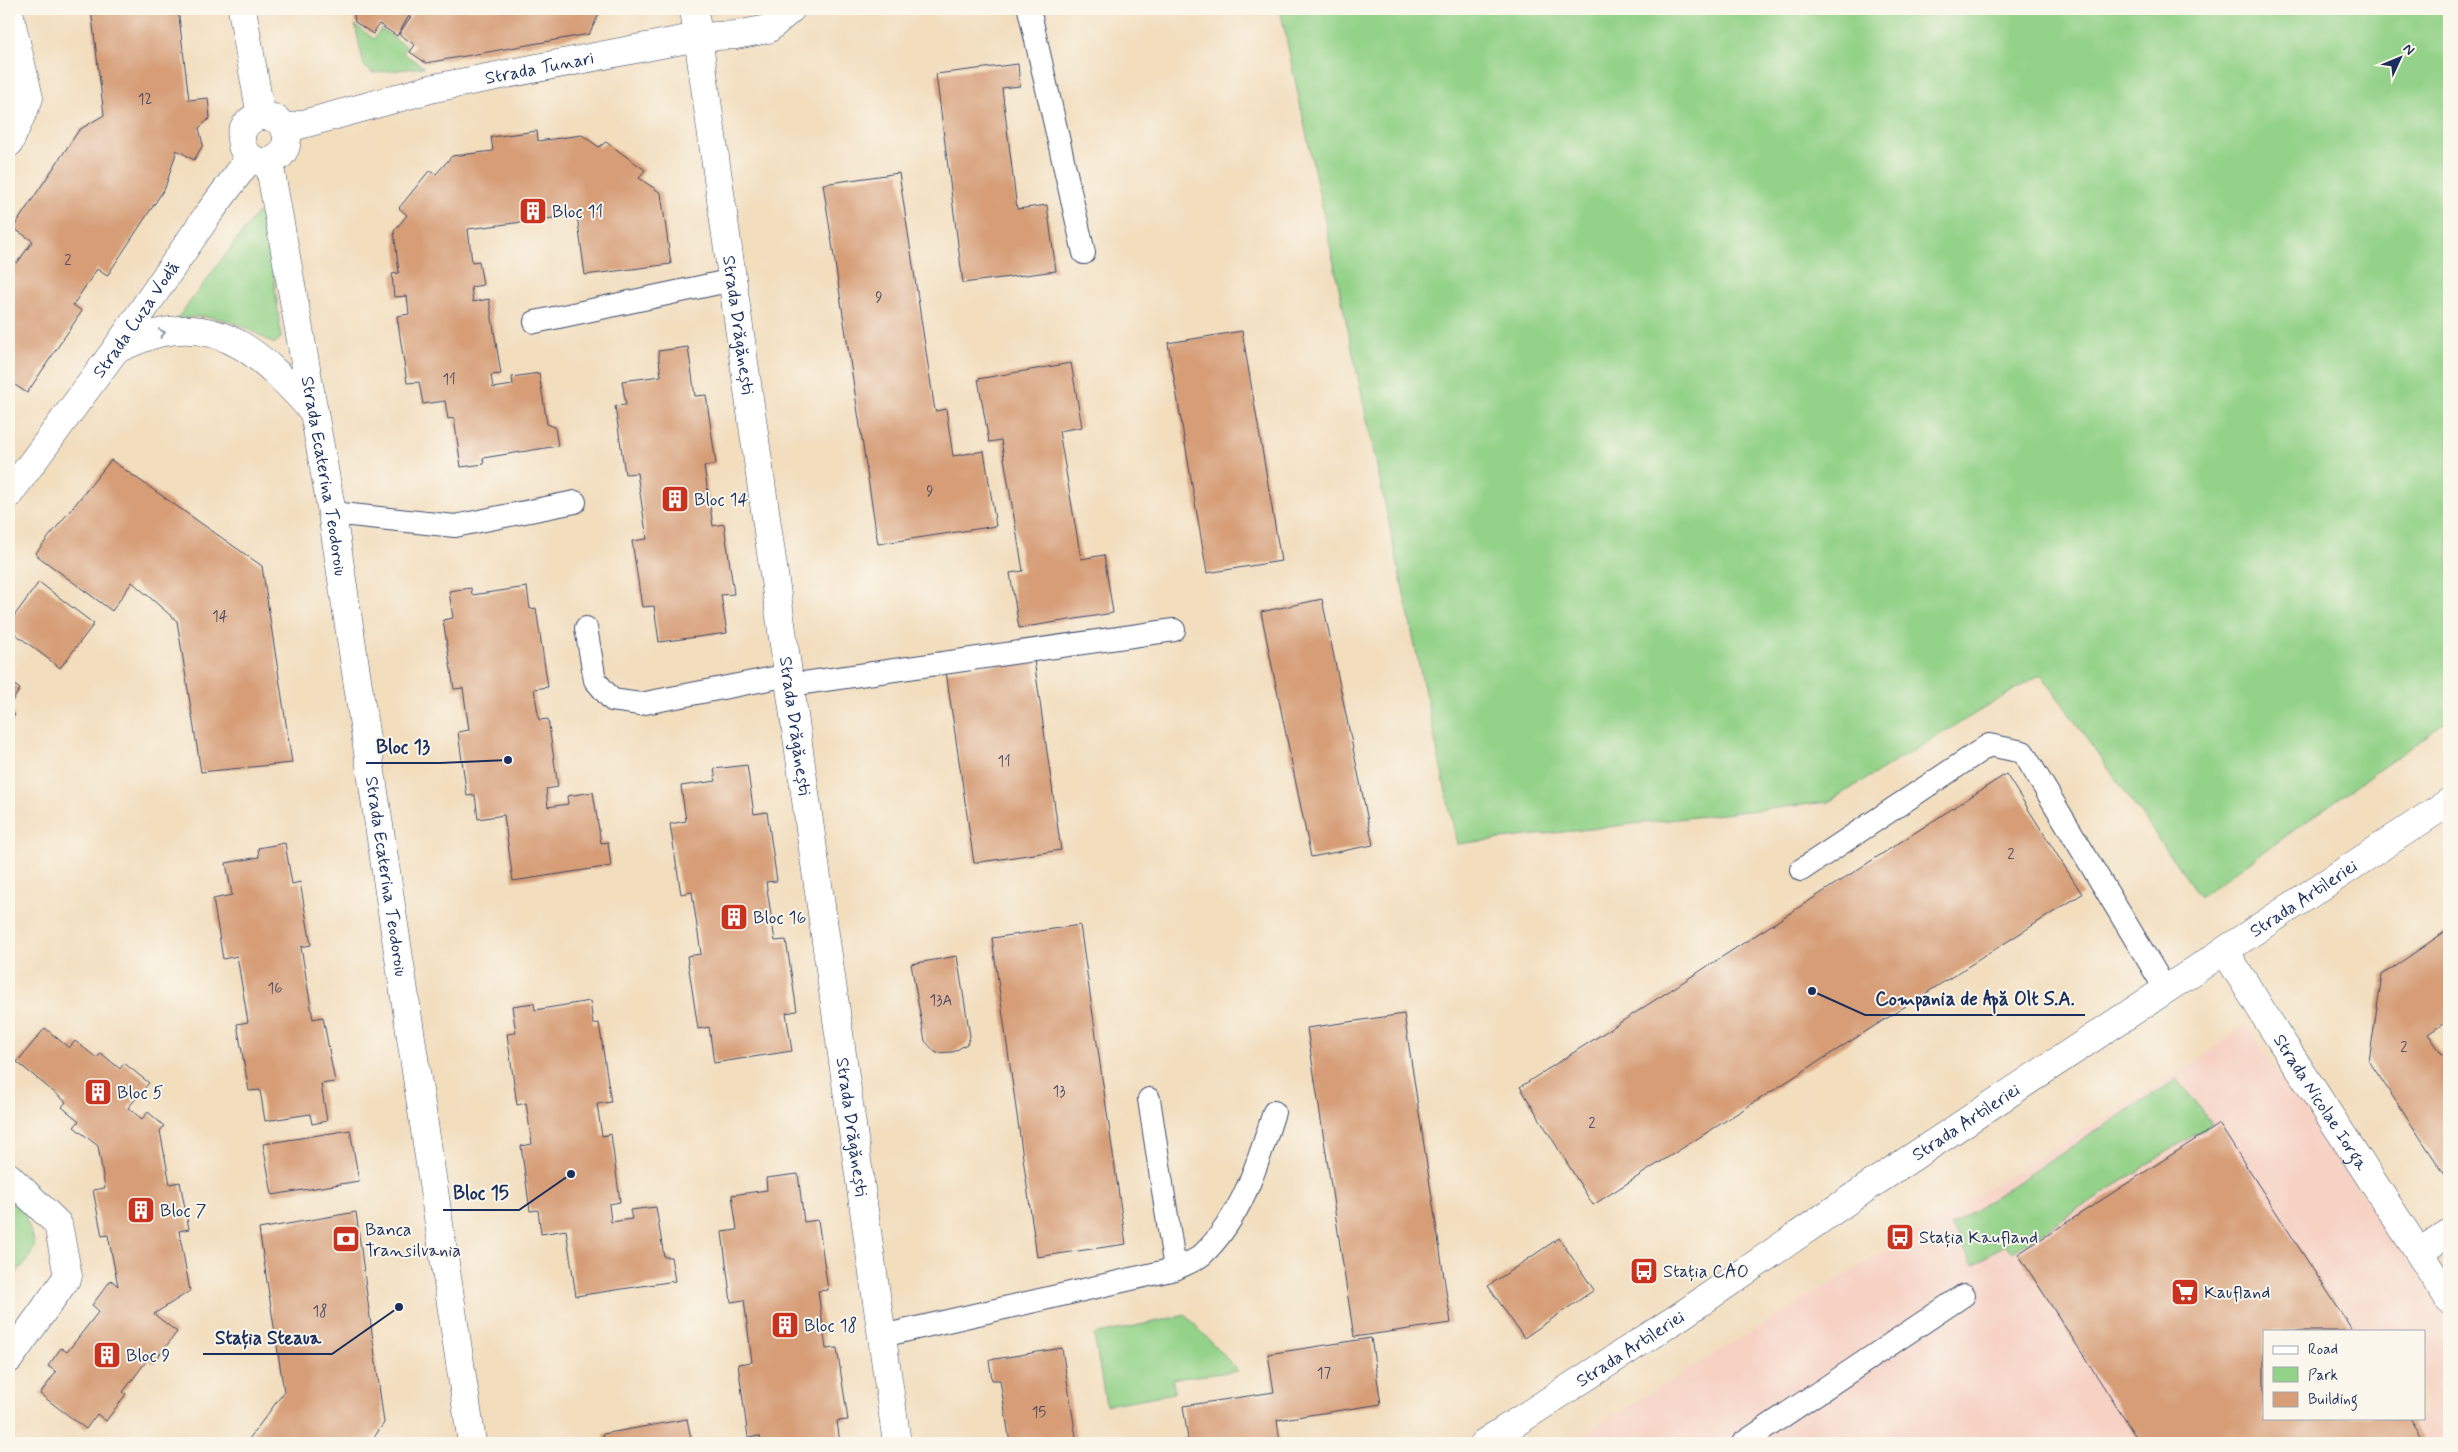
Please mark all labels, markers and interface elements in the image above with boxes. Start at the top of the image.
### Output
north arrow [2376,32,2426,82]
text: N [2399,40,2418,59]
street label: Strada Tunari [483,46,596,91]
house number: 12 [138,90,152,110]
building icon: Bloc 11 [518,196,548,226]
place label: Bloc 11 [552,200,603,224]
house number: 2 [64,251,72,271]
street label: Strada Drăgănești [716,254,759,396]
street label: Strada Cuza Vodă [88,257,186,383]
house number: 9 [875,288,883,308]
one-way arrow [158,329,167,339]
house number: 11 [442,370,456,390]
street label: Strada Ecaterina Teodoroiu [295,374,352,578]
house number: 9 [926,482,934,502]
building icon: Bloc 14 [660,484,690,514]
place label: Bloc 14 [694,488,748,512]
house number: 14 [212,607,228,627]
street label: Strada Drăgănești [773,655,816,797]
callout: Bloc 13 [366,729,440,763]
text: Bloc 13 [376,735,430,760]
house number: 11 [997,752,1011,772]
street label: Strada Ecaterina Teodoroiu [359,775,413,978]
house number: 2 [2007,845,2015,865]
street label: Strada Artileriei [2245,855,2363,944]
building icon: Bloc 16 [719,902,749,932]
place label: Bloc 16 [753,906,806,930]
house number: 16 [267,979,283,999]
callout: Compania de Apă Olt S.A. [1865,981,2085,1015]
text: Compania de Apă Olt S.A. [1875,987,2075,1014]
house number: 13A [930,991,952,1011]
street label: Strada Nicolae Iorga [2267,1030,2373,1176]
house number: 2 [2400,1038,2408,1058]
street label: Strada Drăgănești [830,1056,873,1198]
building icon: Bloc 5 [83,1077,113,1107]
street label: Strada Artileriei [1908,1078,2025,1167]
place label: Bloc 5 [117,1081,163,1105]
house number: 13 [1052,1082,1066,1102]
house number: 2 [1588,1114,1596,1134]
callout: Bloc 15 [443,1176,519,1210]
text: Bloc 15 [453,1181,509,1206]
building icon: Bloc 7 [126,1195,156,1225]
place label: Bloc 7 [160,1199,206,1223]
place label: Banca Transilvania [365,1218,461,1263]
bus stop icon: Stația Kaufland [1885,1222,1915,1252]
bank icon: Banca Transilvania [331,1224,361,1254]
place label: Stația Kaufland [1919,1226,2038,1250]
bus stop icon: Stația CAO [1629,1256,1659,1286]
place label: Stația CAO [1663,1260,1749,1284]
supermarket icon: Kaufland [2170,1277,2200,1307]
place label: Kaufland [2204,1281,2270,1305]
house number: 18 [313,1302,327,1322]
street label: Strada Artileriei [1572,1305,1690,1393]
building icon: Bloc 18 [770,1310,800,1340]
place label: Bloc 18 [804,1314,857,1338]
callout: Stația Steaua [203,1320,332,1354]
text: Stația Steaua [215,1326,322,1351]
legend [2263,1330,2426,1420]
building icon: Bloc 9 [92,1340,122,1370]
text: Road [2308,1340,2338,1360]
place label: Bloc 9 [126,1344,170,1368]
house number: 17 [1317,1364,1332,1384]
text: Park [2308,1366,2338,1386]
text: Building [2308,1390,2358,1411]
house number: 15 [1032,1403,1046,1423]

